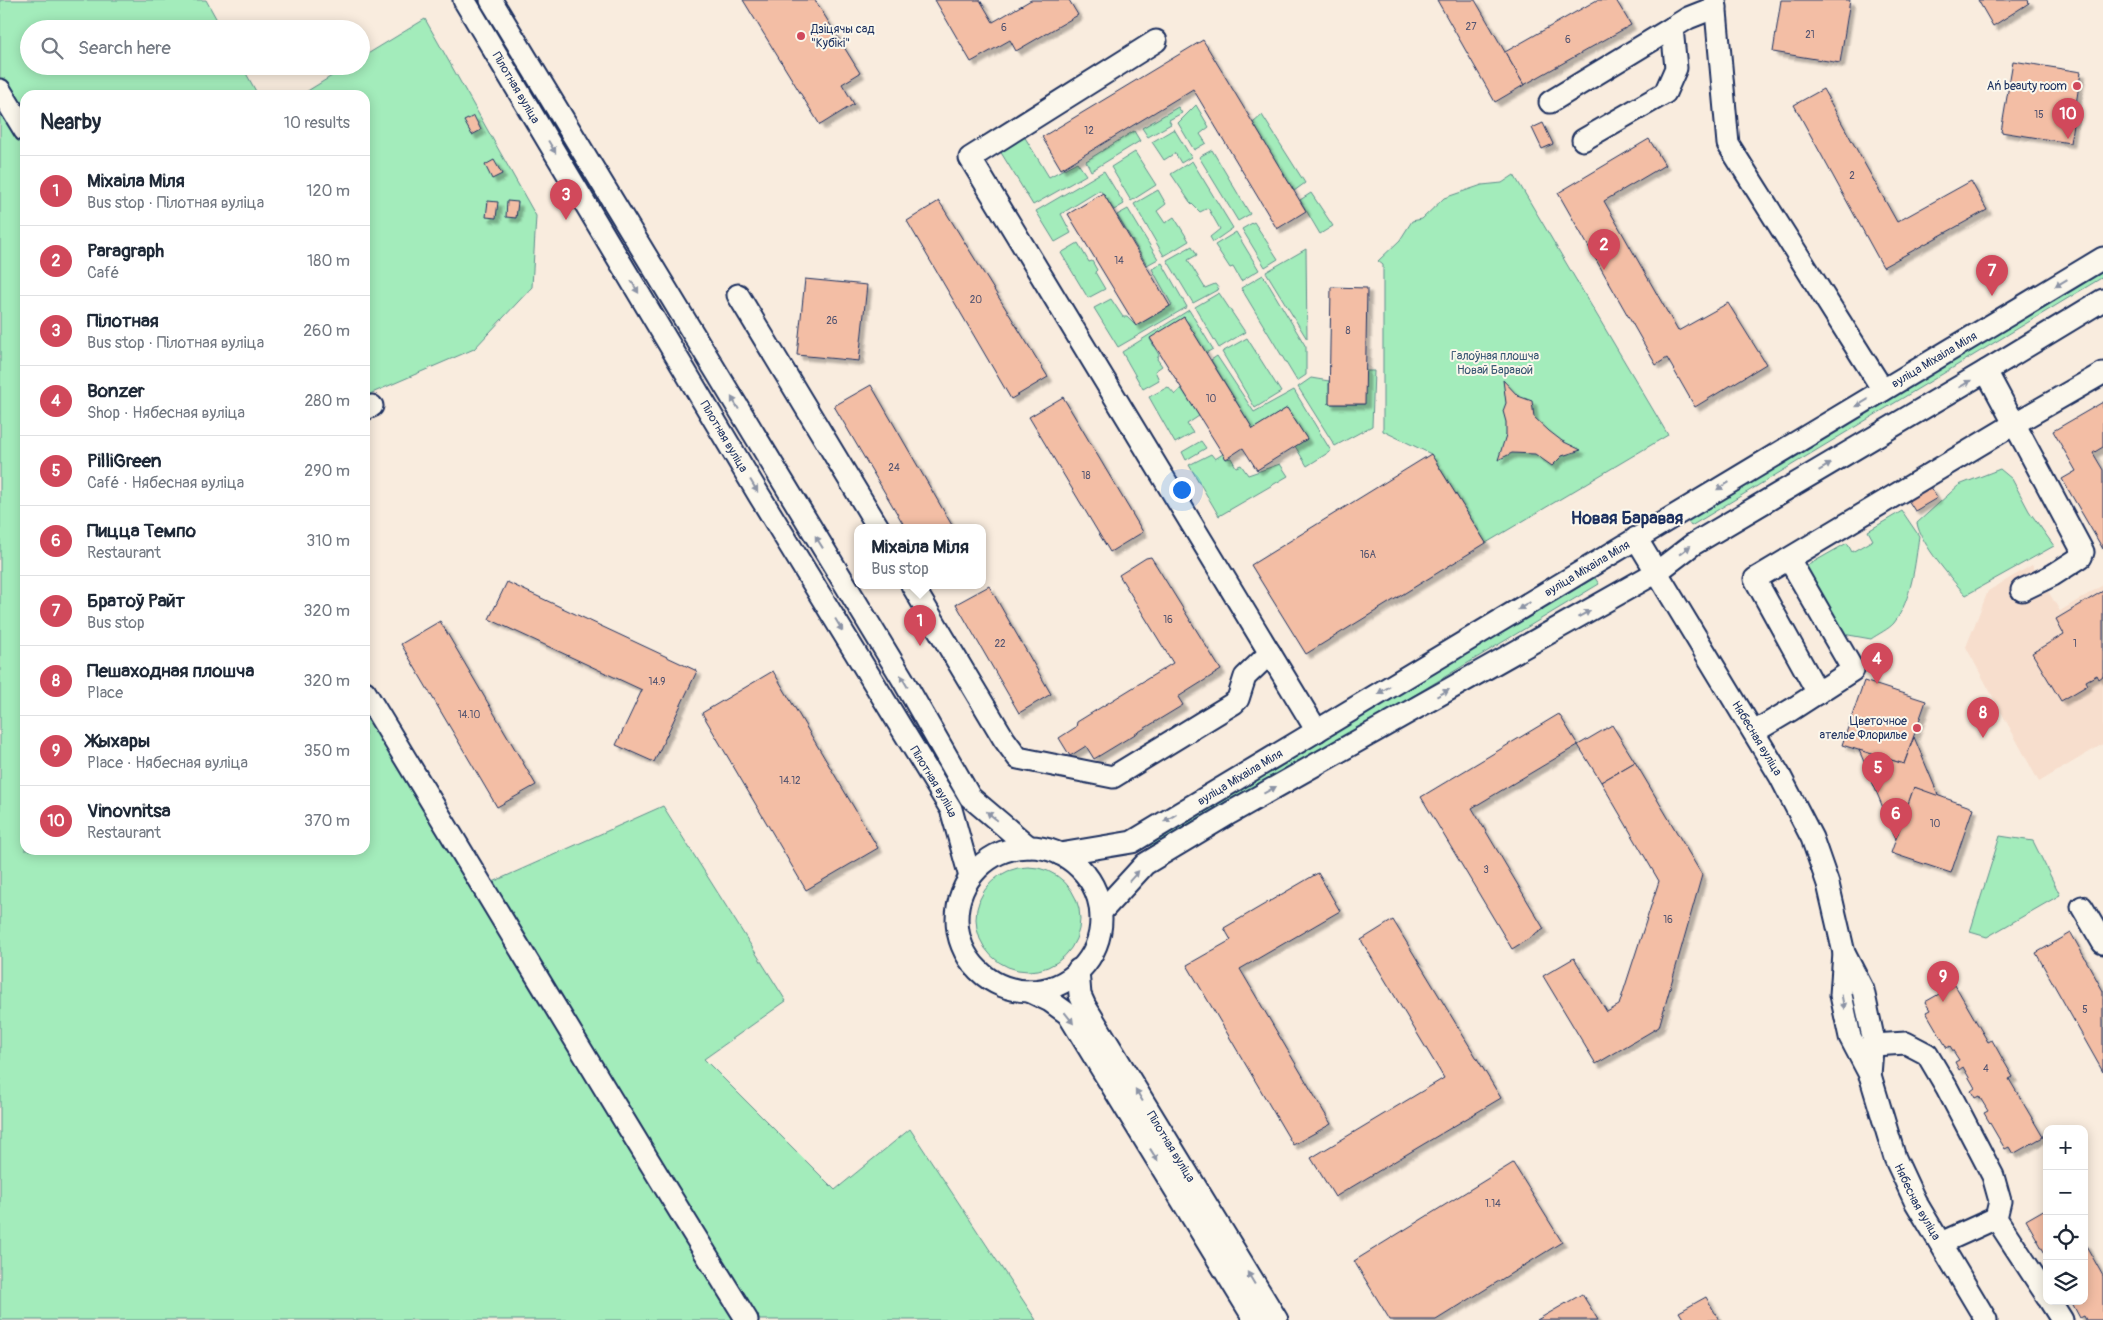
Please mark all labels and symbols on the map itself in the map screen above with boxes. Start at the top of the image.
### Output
house number: 27 [1466,21,1477,33]
place label: Дзіцячы сад "Кубікі" [810,22,875,51]
house number: 6 [1001,22,1007,34]
house number: 21 [1805,29,1815,41]
marker: Дзіцячы сад "Кубікі" [795,30,807,42]
house number: 6 [1565,34,1571,46]
street label: Пілотная вуліца [489,49,543,127]
place label: Ań beauty room [1987,79,2067,94]
marker: Ań beauty room [2071,80,2083,92]
pin: 10 [2052,98,2084,139]
house number: 15 [2034,109,2044,121]
house number: 12 [1084,125,1094,137]
one-way arrow [548,141,557,154]
house number: 2 [1849,170,1855,182]
pin: 3 [550,179,582,220]
pin: 2 [1588,229,1620,270]
house number: 14 [1114,255,1124,267]
pin: 7 [1976,255,2008,296]
one-way arrow [2055,278,2068,287]
one-way arrow [631,280,640,293]
house number: 20 [970,294,982,306]
house number: 26 [826,315,838,327]
house number: 8 [1345,325,1351,337]
street label: вуліца Міхаіла Міля [1889,328,1980,391]
park label: Галоўная плошча Новай Баравой [1451,349,1539,378]
one-way arrow [1957,380,1972,388]
house number: 10 [1206,393,1217,405]
one-way arrow [731,397,740,410]
street label: Пілотная вуліца [697,398,751,475]
one-way arrow [1855,398,1868,407]
house number: 24 [888,462,900,474]
one-way arrow [1818,462,1831,471]
house number: 18 [1082,470,1090,482]
your location [1169,477,1195,503]
one-way arrow [750,480,759,493]
one-way arrow [1716,482,1729,491]
district label: Новая Баравая [1571,507,1683,530]
one-way arrow [815,536,824,549]
street label: вуліца Міхаіла Міля [1542,537,1633,600]
one-way arrow [1679,545,1692,556]
house number: 16А [1360,549,1377,561]
one-way arrow [1517,602,1530,611]
pin: 1 [904,605,936,646]
one-way arrow [1578,609,1591,618]
house number: 16 [1163,614,1173,626]
one-way arrow [834,619,843,632]
house number: 22 [994,638,1006,650]
house number: 1 [2073,638,2077,650]
pin: 4 [1861,643,1893,684]
one-way arrow [900,674,908,688]
house number: 14.9 [648,676,666,688]
one-way arrow [1378,685,1391,694]
one-way arrow [1436,689,1449,698]
pin: 8 [1967,697,1999,738]
street label: Нябесная вуліца [1728,698,1785,779]
house number: 14.10 [458,709,480,721]
place label: Цветочное ателье Флорилье [1820,714,1907,743]
marker: Цветочное ателье Флорилье [1911,722,1923,734]
street label: Пілотная вуліца [906,743,960,819]
street label: вуліца Міхаіла Міля [1195,746,1286,809]
pin: 5 [1862,752,1894,793]
house number: 14.12 [779,775,801,787]
one-way arrow [1263,786,1278,794]
pin: 6 [1880,798,1912,839]
one-way arrow [986,810,999,821]
one-way arrow [1164,814,1177,823]
house number: 10 [1930,818,1941,830]
house number: 3 [1483,864,1489,876]
one-way arrow [1128,870,1139,883]
house number: 16 [1663,914,1673,926]
pin: 9 [1927,961,1959,1002]
one-way arrow [1839,994,1847,1010]
house number: 5 [2082,1004,2088,1016]
one-way arrow [1063,1011,1074,1024]
house number: 4 [1983,1063,1989,1075]
one-way arrow [1135,1088,1144,1101]
street label: Пілотная вуліца [1143,1109,1198,1186]
one-way arrow [1150,1149,1159,1162]
street label: Нябесная вуліца [1891,1161,1944,1243]
house number: 1.14 [1485,1198,1501,1210]
one-way arrow [1247,1272,1256,1285]

